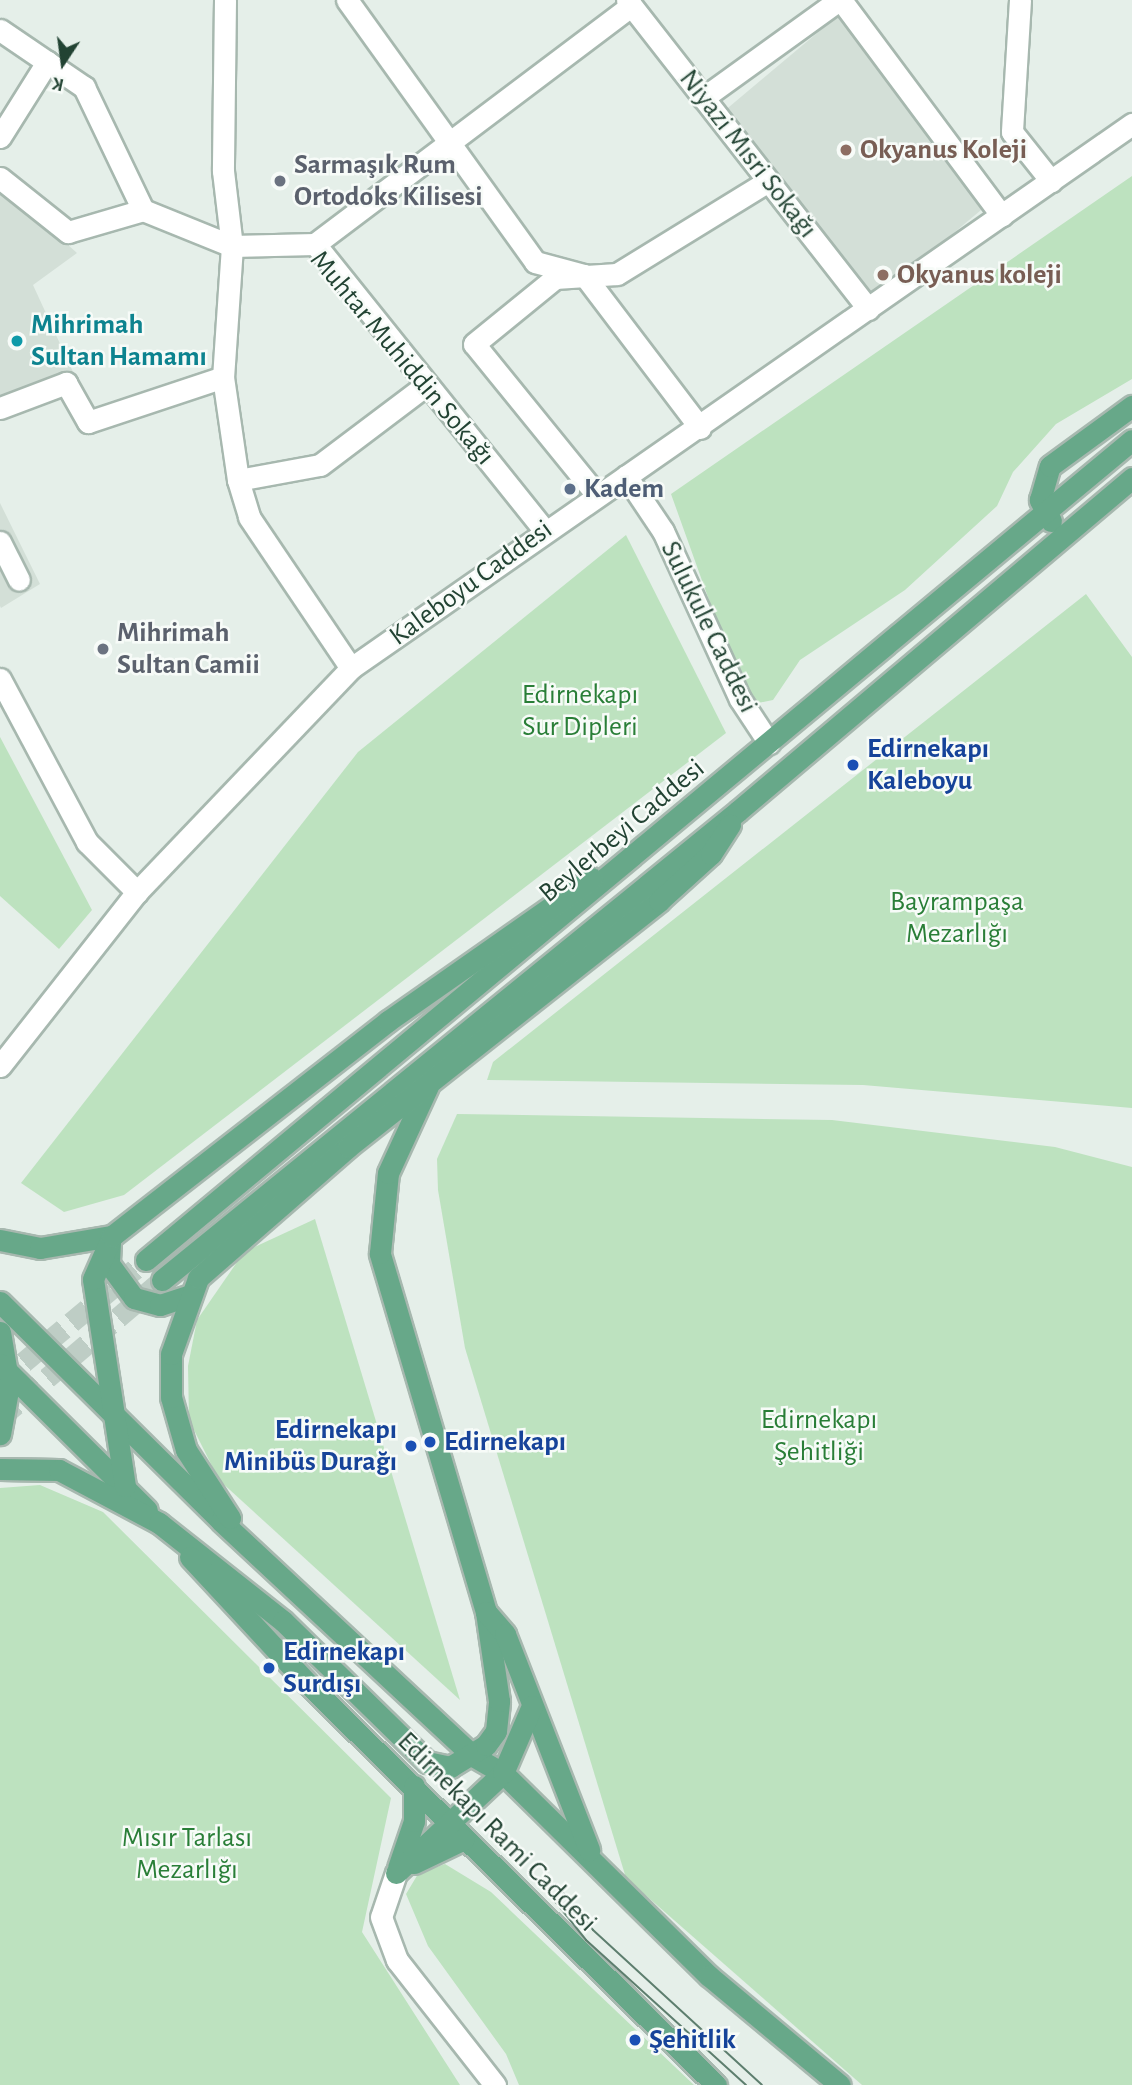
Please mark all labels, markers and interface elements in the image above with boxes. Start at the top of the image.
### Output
north arrow [28,28,98,98]
street label: Niyazi Mısri Sokağı [672,63,824,245]
text: K [51,73,66,94]
place label: Okyanus Koleji [860,133,1027,167]
marker: Okyanus Koleji [838,142,854,158]
place label: Sarmaşık Rum Ortodoks Kilisesi [294,148,483,214]
marker: Sarmaşık Rum Ortodoks Kilisesi [272,173,288,189]
street label: Muhtar Muhiddin Sokağı [302,244,502,472]
place label: Okyanus koleji [897,258,1062,292]
marker: Okyanus koleji [875,267,891,283]
place label: Mihrimah Sultan Hamamı [31,308,207,374]
marker: Mihrimah Sultan Hamamı [9,333,25,349]
place label: Kadem [584,472,664,506]
marker: Kadem [562,481,578,497]
street label: Kaleboyu Caddesi [383,513,559,653]
street label: Sulukule Caddesi [653,536,765,718]
place label: Mihrimah Sultan Camii [117,616,260,682]
marker: Mihrimah Sultan Camii [95,641,111,657]
park label: Edirnekapı Sur Dipleri [522,678,638,744]
place label: Edirnekapı Kaleboyu [867,732,989,798]
street label: Beylerbeyi Caddesi [532,752,712,910]
marker: Edirnekapı Kaleboyu [845,757,861,773]
park label: Bayrampaşa Mezarlığı [890,885,1024,951]
park label: Edirnekapı Şehitliği [761,1403,877,1469]
place label: Edirnekapı Minibüs Durağı [224,1413,397,1479]
place label: Edirnekapı [444,1425,566,1459]
marker: Edirnekapı [422,1434,438,1450]
marker: Edirnekapı Minibüs Durağı [403,1438,419,1454]
place label: Edirnekapı Surdışı [283,1635,405,1701]
marker: Edirnekapı Surdışı [261,1660,277,1676]
street label: Edirnekapı Rami Caddesi [390,1725,604,1939]
park label: Mısır Tarlası Mezarlığı [122,1821,252,1887]
place label: Şehitlik [649,2023,736,2057]
marker: Şehitlik [627,2032,643,2048]

